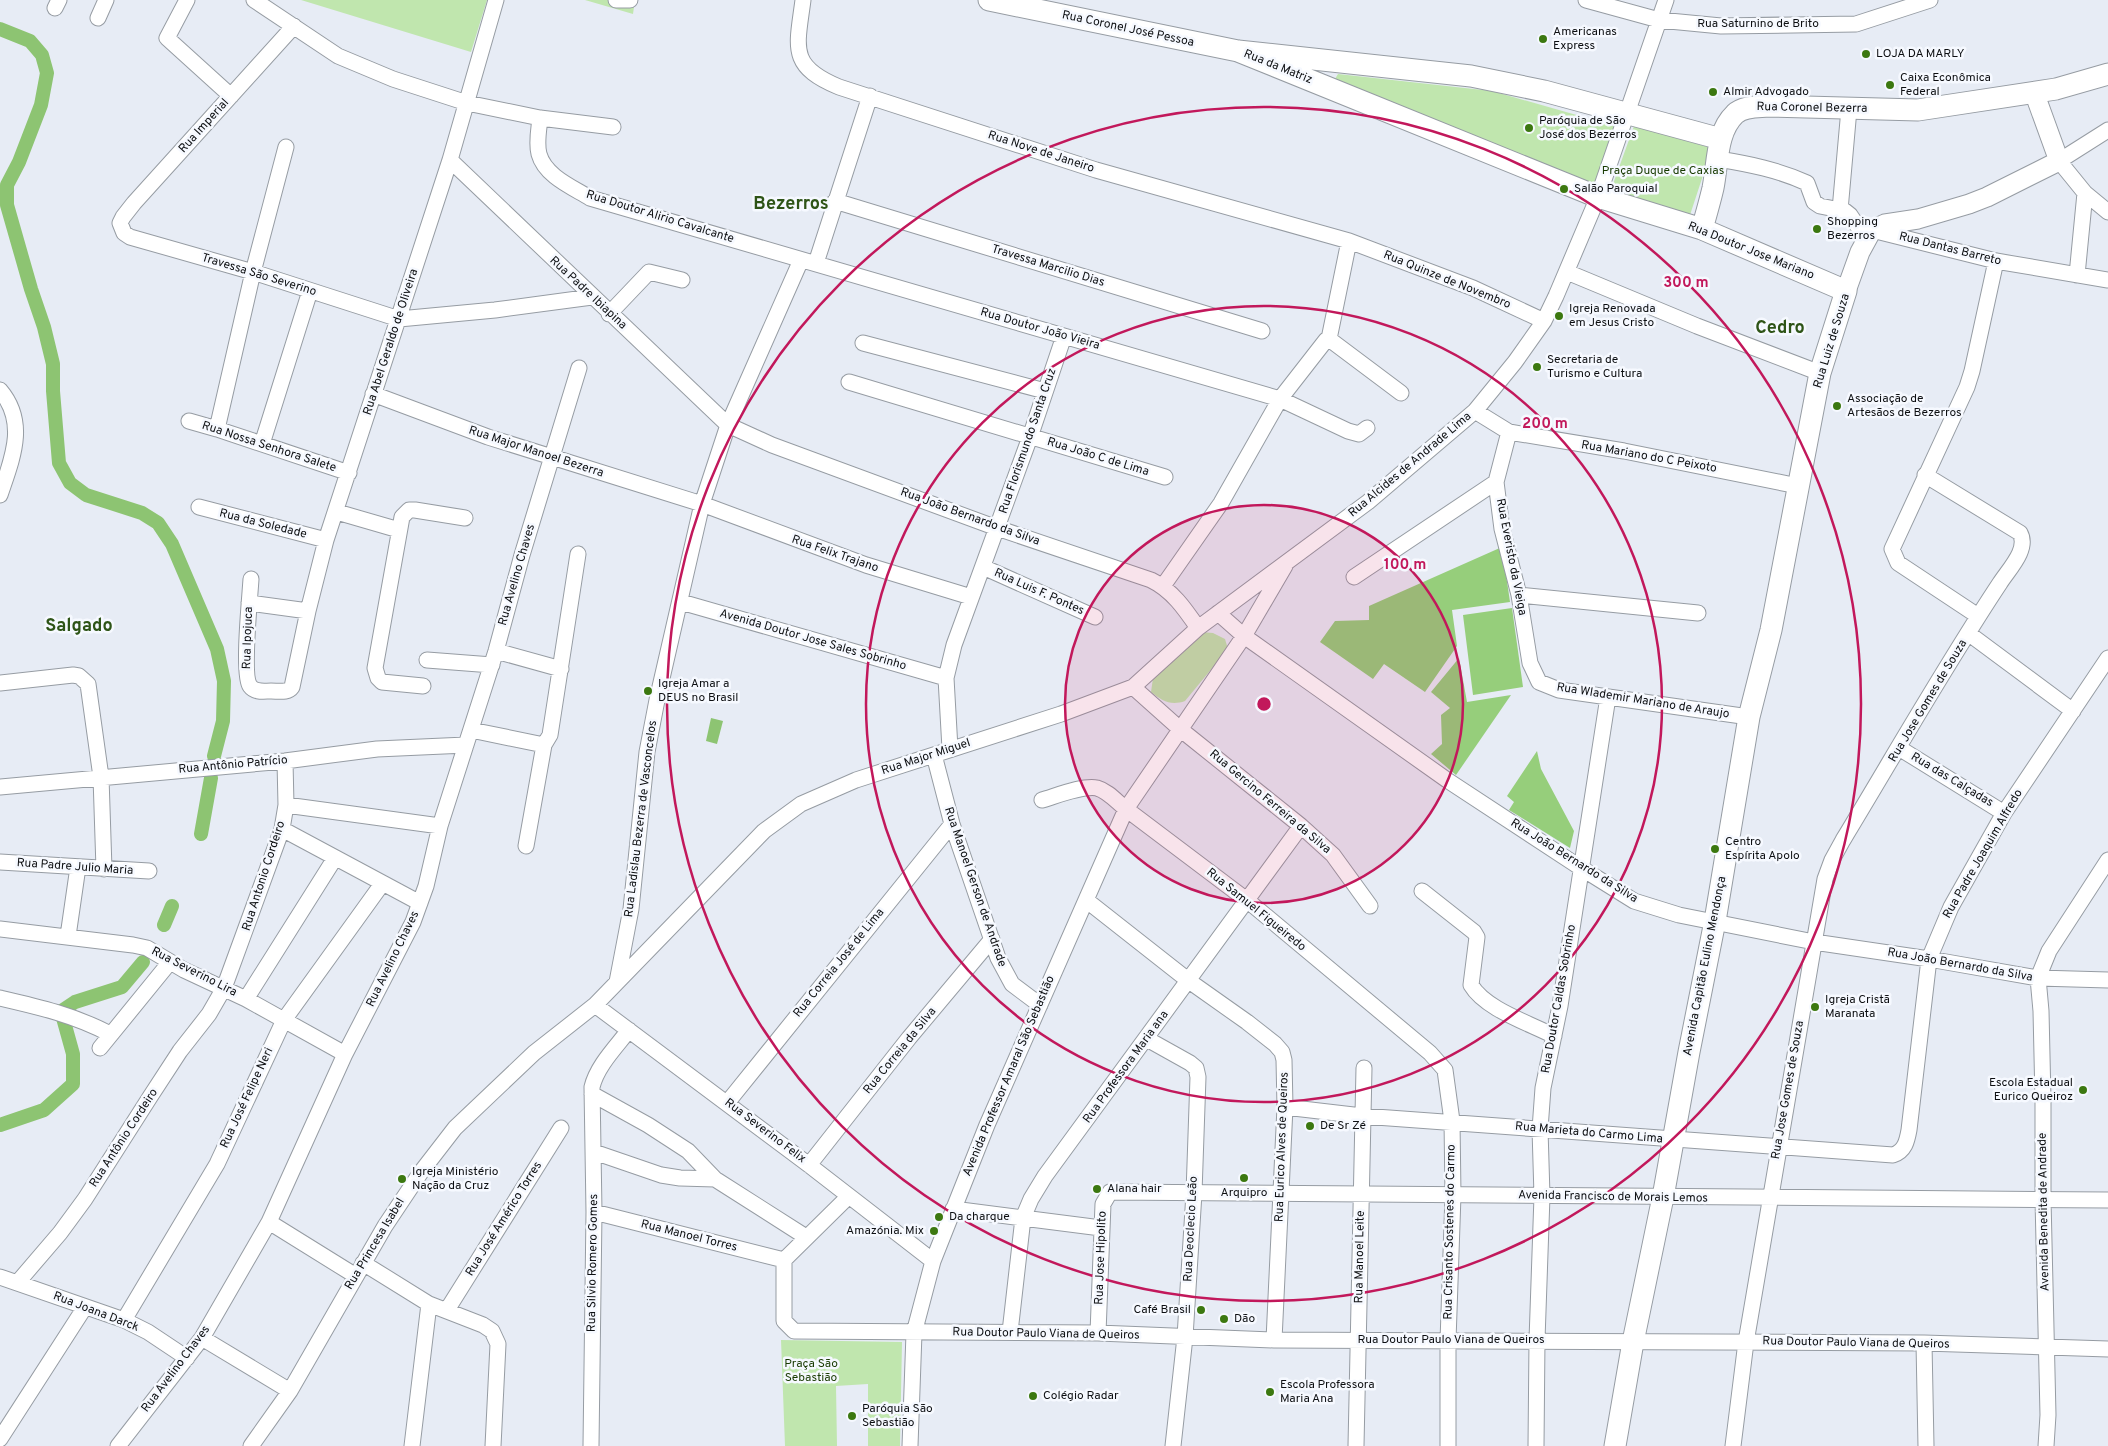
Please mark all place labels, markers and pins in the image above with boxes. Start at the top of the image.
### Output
place label: Americanas Express [1553,24,1617,54]
marker: Americanas Express [1537,33,1549,45]
place label: LOJA DA MARLY [1876,46,1965,62]
marker: LOJA DA MARLY [1860,48,1872,60]
place label: Caixa Econômica Federal [1900,70,1991,100]
marker: Caixa Econômica Federal [1884,79,1896,91]
place label: Almir Advogado [1723,84,1809,100]
marker: Almir Advogado [1707,86,1719,98]
place label: Paróquia de São José dos Bezerros [1539,113,1637,143]
marker: Paróquia de São José dos Bezerros [1523,122,1535,134]
place label: Salão Paroquial [1574,181,1658,197]
marker: Salão Paroquial [1558,183,1570,195]
place label: Shopping Bezerros [1827,214,1878,244]
marker: Shopping Bezerros [1811,223,1823,235]
place label: Igreja Renovada em Jesus Cristo [1569,301,1656,331]
marker: Igreja Renovada em Jesus Cristo [1553,310,1565,322]
place label: Secretaria de Turismo e Cultura [1547,352,1642,382]
marker: Secretaria de Turismo e Cultura [1531,361,1543,373]
place label: Associação de Artesãos de Bezerros [1847,391,1962,421]
marker: Associação de Artesãos de Bezerros [1831,400,1843,412]
place label: Igreja Amar a DEUS no Brasil [658,676,739,706]
marker: Igreja Amar a DEUS no Brasil [642,685,654,697]
centre of rings [1255,695,1273,713]
place label: Centro Espírita Apolo [1725,834,1800,864]
marker: Centro Espírita Apolo [1709,843,1721,855]
place label: Igreja Cristã Maranata [1825,992,1890,1022]
marker: Igreja Cristã Maranata [1809,1001,1821,1013]
place label: Escola Estadual Eurico Queiroz [1989,1075,2073,1105]
marker: Escola Estadual Eurico Queiroz [2077,1084,2089,1096]
place label: De Sr Zé [1320,1118,1366,1134]
marker: De Sr Zé [1304,1120,1316,1132]
place label: Igreja Ministério Nação da Cruz [412,1164,499,1194]
marker: Arquipro [1238,1172,1250,1184]
marker: Igreja Ministério Nação da Cruz [396,1173,408,1185]
place label: Alana hair [1107,1181,1162,1197]
marker: Alana hair [1091,1183,1103,1195]
place label: Arquipro [1221,1185,1268,1201]
place label: Da charque [949,1209,1010,1225]
marker: Da charque [933,1211,945,1223]
place label: Amazónia. Mix [846,1223,924,1239]
marker: Amazónia. Mix [928,1225,940,1237]
place label: Café Brasil [1134,1302,1191,1318]
marker: Café Brasil [1195,1304,1207,1316]
place label: Dão [1234,1311,1255,1327]
marker: Dão [1218,1313,1230,1325]
place label: Escola Professora Maria Ana [1280,1377,1375,1407]
marker: Escola Professora Maria Ana [1264,1386,1276,1398]
place label: Colégio Radar [1043,1388,1119,1404]
marker: Colégio Radar [1027,1390,1039,1402]
place label: Paróquia São Sebastião [862,1401,933,1431]
marker: Paróquia São Sebastião [846,1410,858,1422]

